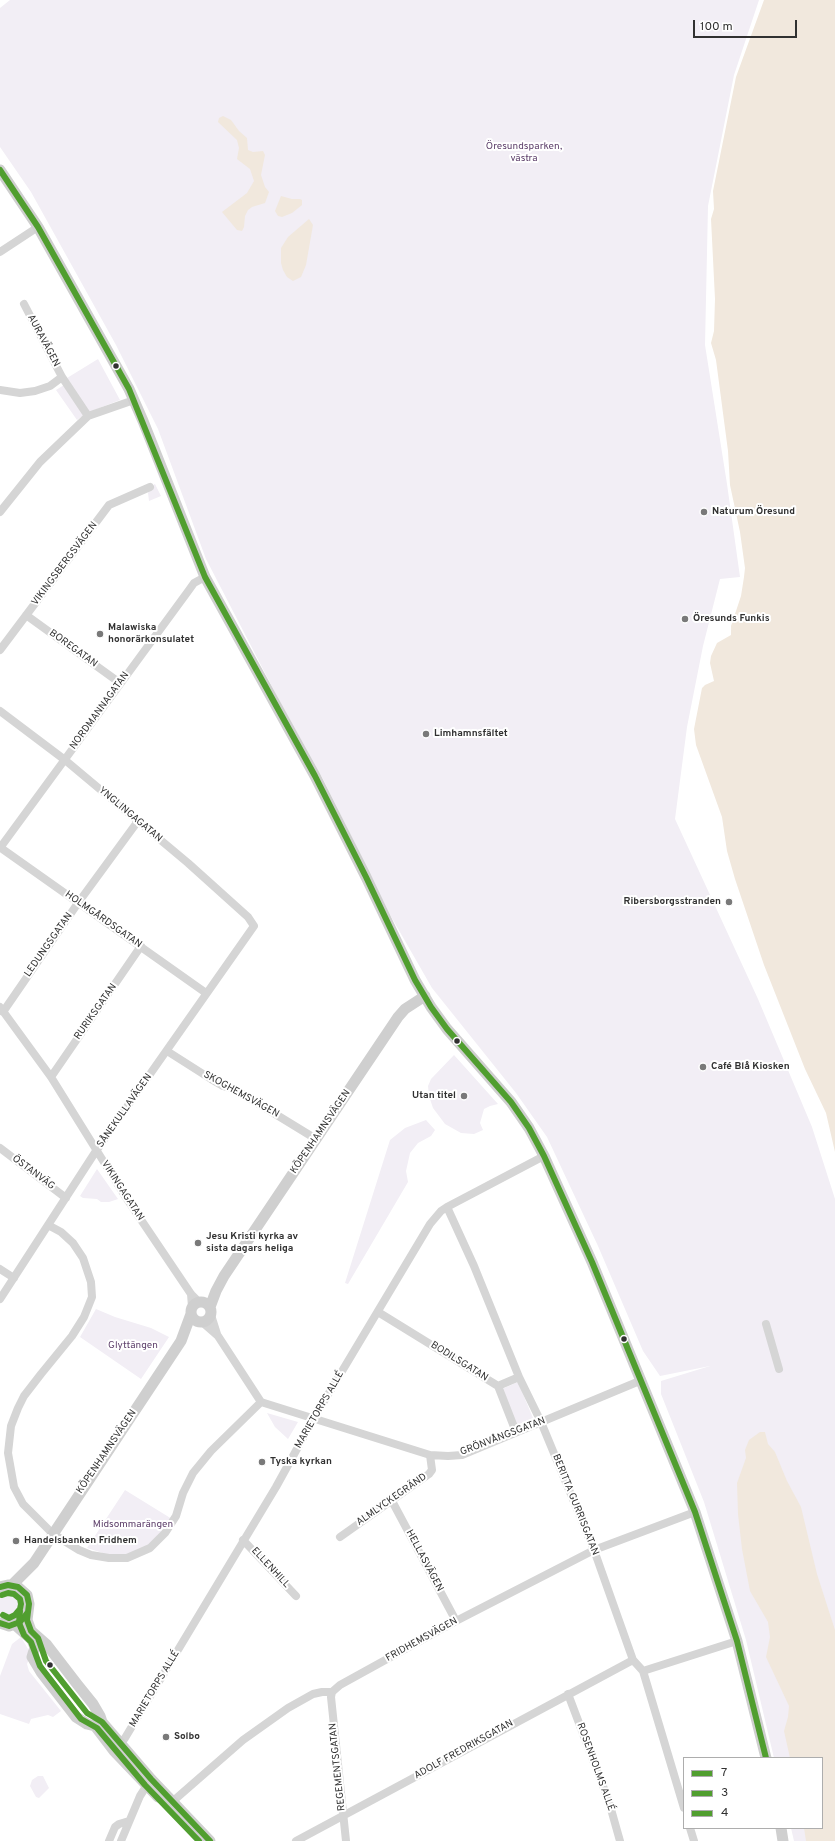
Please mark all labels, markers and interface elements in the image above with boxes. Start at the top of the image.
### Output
scale bar [695,12,799,38]
text: 100 m [700,19,733,35]
park label: Öresundsparken, västra [486,141,562,164]
street label: AURAVÄGEN [24,313,62,369]
unlabelled marker [111,361,121,371]
place label: Naturum Öresund [712,506,795,518]
marker: Naturum Öresund [699,507,709,517]
street label: VIKINGSBERGSVÄGEN [30,520,100,608]
place label: Öresunds Funkis [693,613,770,625]
marker: Öresunds Funkis [680,614,690,624]
place label: Malawiska honorärkonsulatet [108,622,194,646]
street label: BOREGATAN [46,627,100,671]
marker: Malawiska honorärkonsulatet [95,629,105,639]
street label: NORDMANNAGATAN [68,670,132,752]
place label: Limhamnsfältet [434,728,508,740]
marker: Limhamnsfältet [421,729,431,739]
street label: YNGLINGAGATAN [96,785,164,845]
street label: HOLMGÅRDSGATAN [62,889,144,951]
place label: Ribersborgsstranden [624,896,721,908]
marker: Ribersborgsstranden [724,897,734,907]
street label: LEDUNGSGATAN [22,911,76,979]
street label: RURIKSGATAN [72,982,120,1042]
unlabelled marker [452,1036,462,1046]
place label: Café Blå Kiosken [711,1061,790,1073]
marker: Café Blå Kiosken [698,1062,708,1072]
street label: SKOGHEMSVÄGEN [201,1069,281,1121]
street label: SÅNEKULLAVÄGEN [95,1072,155,1150]
street label: KÖPENHAMNSVÄGEN [288,1088,354,1176]
place label: Utan titel [412,1090,456,1102]
marker: Utan titel [459,1091,469,1101]
street label: ÖSTANVÄG [9,1153,57,1193]
street label: VIKINGAGATAN [98,1159,146,1223]
place label: Jesu Kristi kyrka av sista dagars heliga [206,1231,298,1254]
marker: Jesu Kristi kyrka av sista dagars heliga [193,1238,203,1248]
unlabelled marker [619,1334,629,1344]
park label: Glyttängen [108,1340,158,1352]
street label: BODILSGATAN [428,1340,490,1384]
street label: MARIETORPS ALLÉ [293,1369,347,1451]
street label: KÖPENHAMNSVÄGEN [74,1408,140,1496]
street label: GRÖNVÅNGSGATAN [459,1415,547,1459]
street label: BERITTA GURRISGATAN [549,1453,601,1557]
place label: Tyska kyrkan [270,1456,332,1468]
marker: Tyska kyrkan [257,1457,267,1467]
street label: ALMLYCKEGRÄND [354,1471,430,1529]
park label: Midsommarängen [93,1519,173,1531]
street label: HELLASVÄGEN [403,1528,445,1594]
place label: Handelsbanken Fridhem [24,1535,137,1547]
marker: Handelsbanken Fridhem [11,1536,21,1546]
street label: ELLENHILL [248,1545,292,1591]
street label: FRIDHEMSVÄGEN [384,1615,460,1665]
street label: MARIETORPS ALLÉ [127,1648,183,1730]
unlabelled marker [45,1660,55,1670]
street label: ADOLF FREDRIKSGATAN [412,1718,516,1782]
street label: ROSENHOLMS ALLÉ [573,1721,617,1813]
street label: REGEMENTSGATAN [327,1722,349,1812]
place label: Solbo [174,1731,200,1743]
marker: Solbo [161,1732,171,1742]
legend [683,1757,823,1829]
text: 7 [721,1765,727,1781]
text: 3 [721,1785,728,1801]
text: 4 [721,1805,728,1821]

